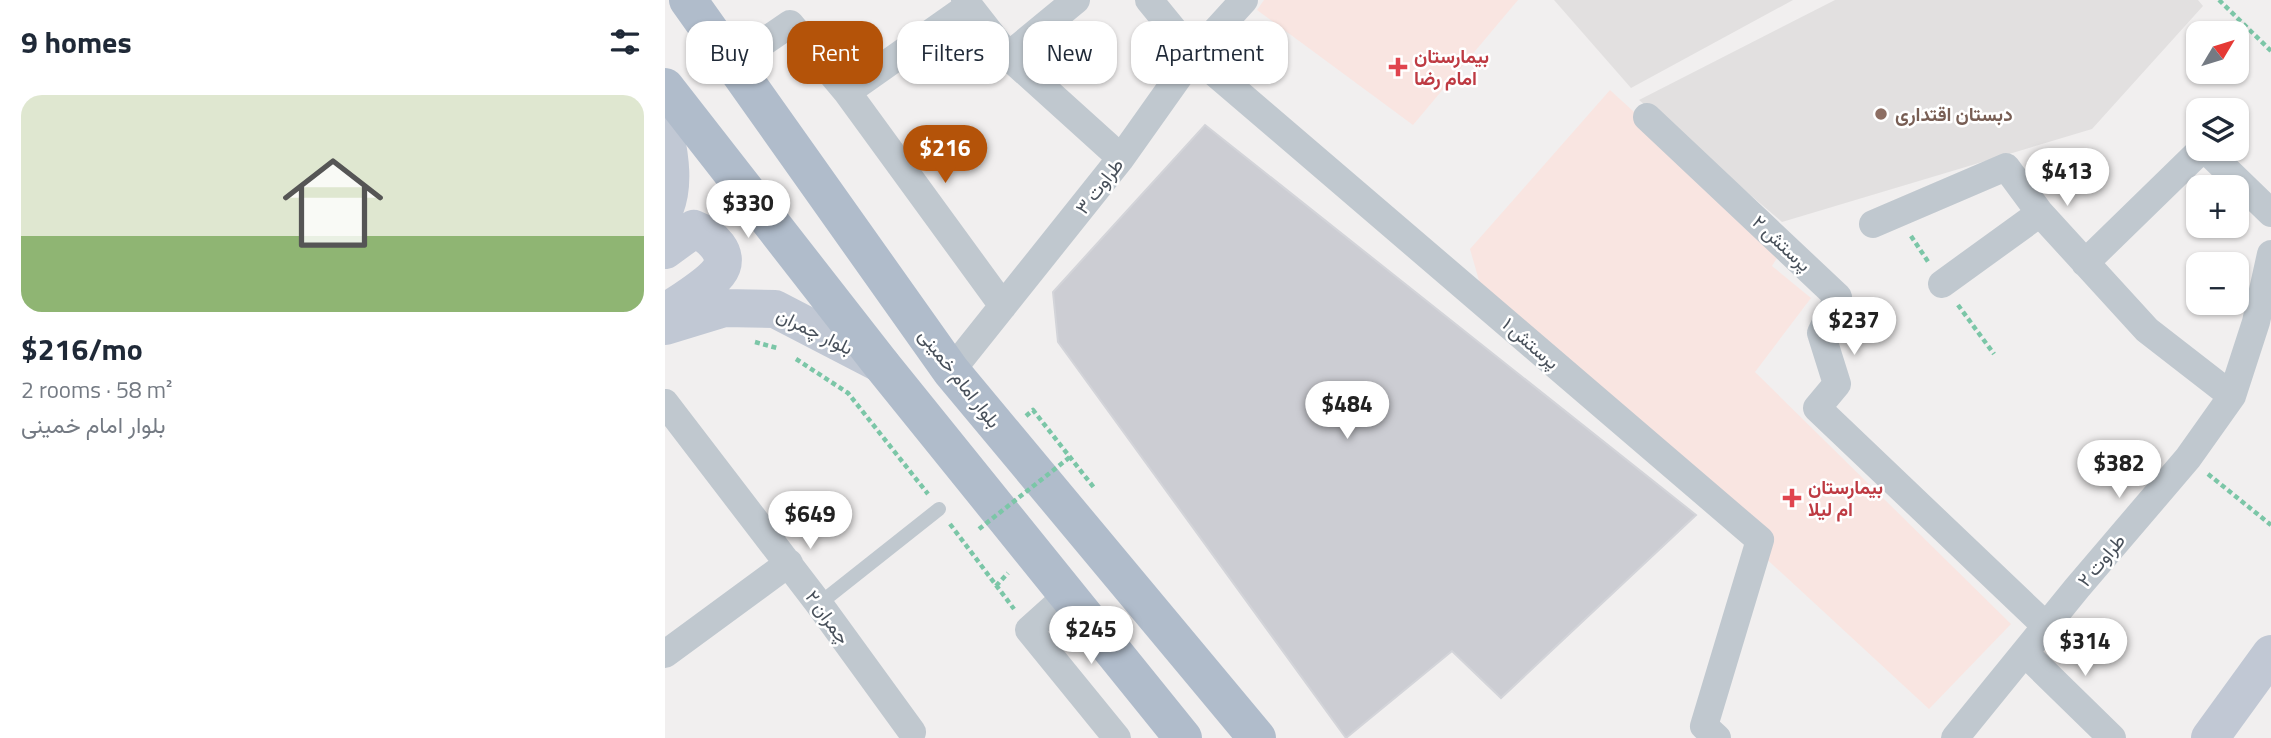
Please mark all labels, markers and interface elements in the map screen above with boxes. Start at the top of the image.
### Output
text: 9 homes [21,19,132,65]
chip: Buy [686,21,773,84]
chip: Rent [787,21,883,84]
chip: Filters [897,21,1009,84]
chip: New [1023,21,1117,84]
chip: Apartment [1131,21,1288,84]
north arrow [2186,21,2249,84]
map controls [2186,21,2249,315]
icon: filters [606,23,644,61]
place label: بیمارستان امام رضا [1414,41,1489,92]
marker: بیمارستان امام رضا [1388,57,1408,77]
button: layers [2186,98,2249,161]
place label: دبستان اقتداری [1895,99,2013,128]
marker: دبستان اقتداری [1873,106,1889,122]
pin: $216 [904,125,986,185]
text: $216 [919,130,971,165]
icon: home [270,140,396,266]
pin: $413 [2026,148,2108,208]
street label: طراوت ۳ [1067,151,1130,220]
text: $413 [2041,153,2093,188]
button: + [2186,175,2249,238]
pin: $330 [707,180,789,240]
text: $330 [722,185,774,220]
street label: پرستش ۲ [1746,208,1819,278]
button: − [2186,252,2249,315]
pin: $237 [1813,298,1895,357]
street label: بلوار چمران [772,300,858,362]
text: $237 [1828,302,1880,337]
street label: پرستش ۱ [1496,310,1566,376]
street label: بلوار امام خمینی [912,322,1009,434]
text: $216/mo [21,326,143,372]
text: 2 rooms · 58 m² [21,372,172,407]
pin: $484 [1306,382,1388,441]
text: $484 [1321,386,1373,421]
text: بلوار امام خمینی [21,407,166,442]
pin: $382 [2078,440,2160,500]
text: $382 [2093,445,2145,480]
place label: بیمارستان ام لیلا [1808,472,1883,523]
marker: بیمارستان ام لیلا [1782,488,1802,508]
pin: $649 [769,491,851,551]
text: $649 [784,496,836,531]
street label: طراوت ۲ [2070,527,2132,593]
street label: چمران ۲ [799,583,858,650]
pin: $245 [1050,606,1132,666]
text: $245 [1065,611,1117,646]
pin: $314 [2044,618,2126,678]
text: $314 [2059,623,2111,658]

